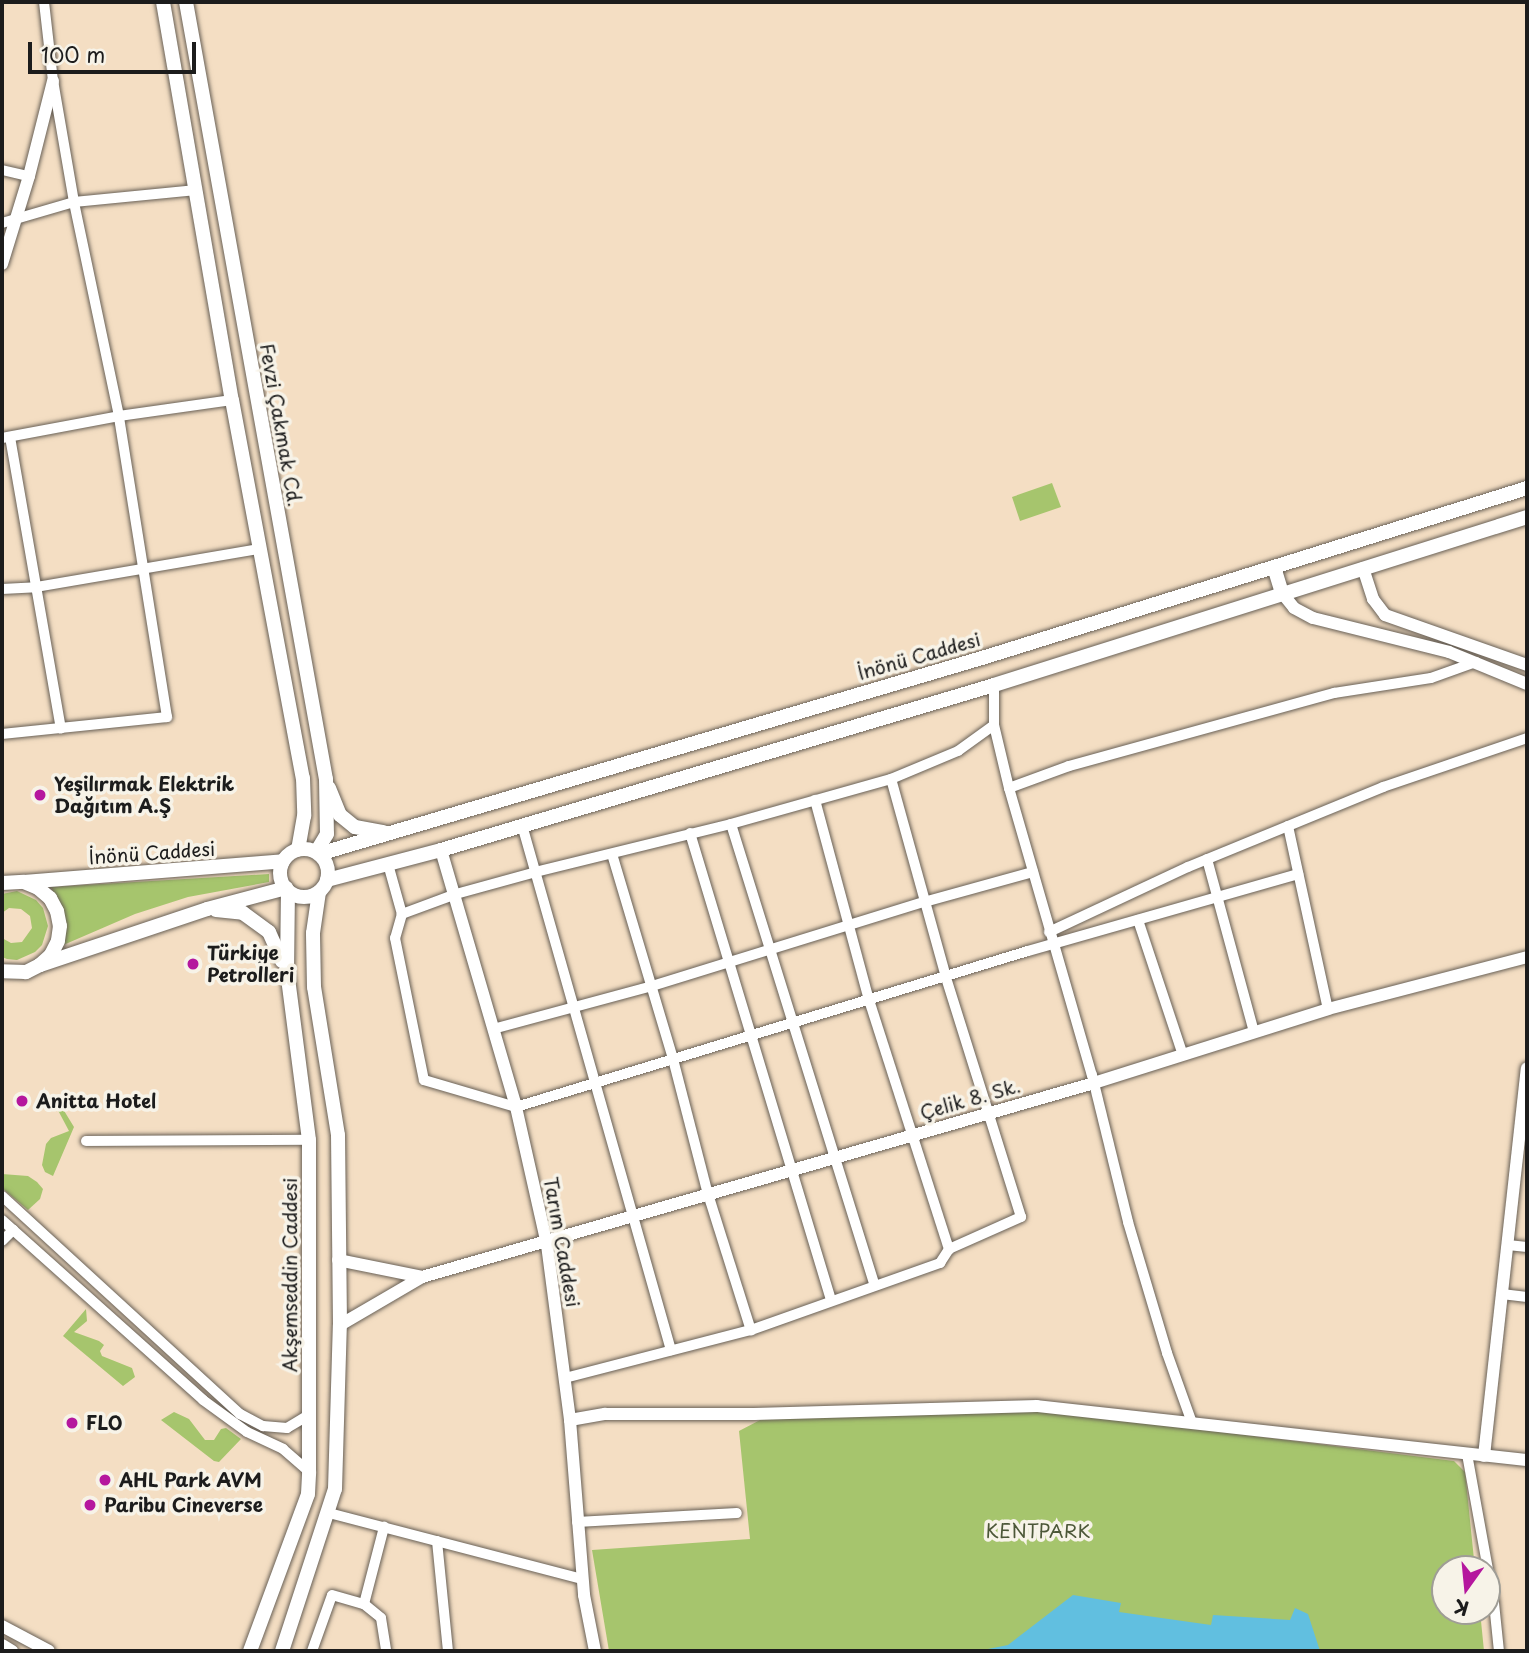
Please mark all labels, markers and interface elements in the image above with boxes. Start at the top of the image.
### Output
scale bar [32,28,200,72]
text: 100 m [41,38,105,70]
street label: Fevzi Çakmak Cd. [255,341,307,509]
street label: İnönü Caddesi [855,627,983,685]
place label: Yeşilırmak Elektrik Dağıtım A.Ş [54,773,234,817]
marker: Yeşilırmak Elektrik Dağıtım A.Ş [32,787,48,803]
street label: İnönü Caddesi [88,837,216,869]
place label: Türkiye Petrolleri [207,942,294,986]
marker: Türkiye Petrolleri [185,956,201,972]
street label: Çelik 8. Sk. [917,1074,1023,1124]
place label: Anitta Hotel [36,1090,157,1112]
marker: Anitta Hotel [14,1093,30,1109]
street label: Tarım Caddesi [539,1175,585,1309]
street label: Akşemseddin Caddesi [279,1178,301,1372]
place label: FLO [86,1412,122,1434]
marker: FLO [64,1415,80,1431]
place label: AHL Park AVM [119,1469,264,1491]
marker: AHL Park AVM [97,1472,113,1488]
place label: Paribu Cineverse [104,1494,264,1516]
marker: Paribu Cineverse [82,1497,98,1513]
park label: KENTPARK [985,1520,1091,1542]
north arrow [1431,1555,1501,1625]
text: K [1451,1593,1471,1624]

